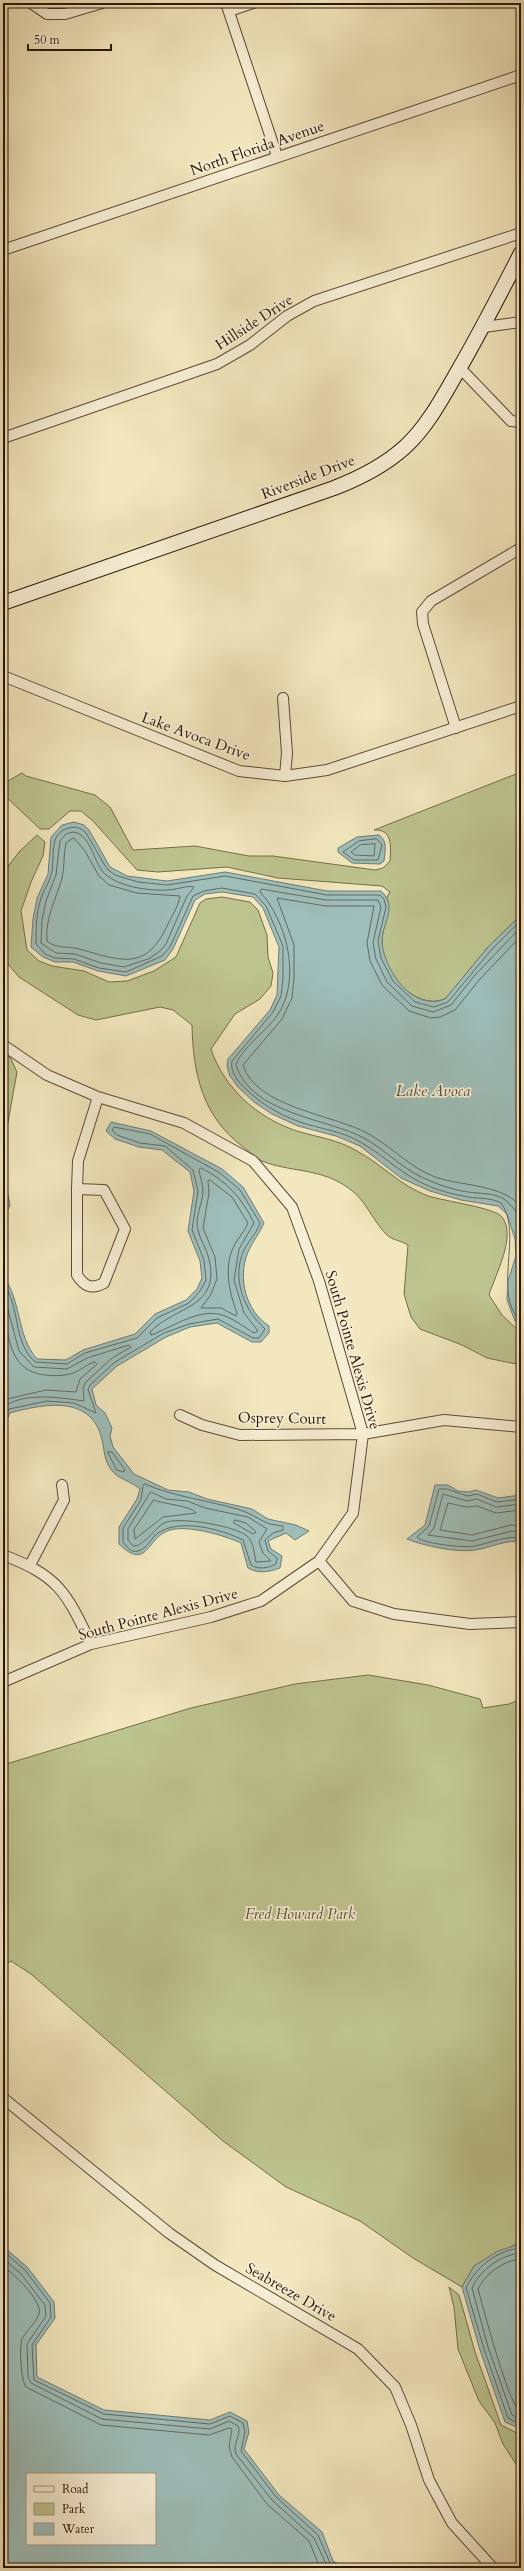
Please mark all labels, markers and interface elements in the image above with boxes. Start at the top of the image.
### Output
scale bar [28,26,111,52]
text: 50 m [34,32,61,48]
street label: North Florida Avenue [187,116,327,180]
street label: Hillside Drive [211,289,297,355]
street label: Riverside Drive [258,450,358,504]
street label: Lake Avoca Drive [139,707,253,765]
water label: Lake Avoca [396,1080,470,1102]
street label: South Pointe Alexis Drive [321,1268,385,1432]
street label: Osprey Court [238,1407,327,1429]
street label: South Pointe Alexis Drive [76,1583,240,1645]
park label: Fred Howard Park [245,1904,356,1924]
street label: Seabreeze Drive [242,2258,340,2326]
legend [26,2473,156,2545]
text: Road [62,2481,89,2497]
text: Park [62,2501,86,2517]
text: Water [61,2521,95,2537]

